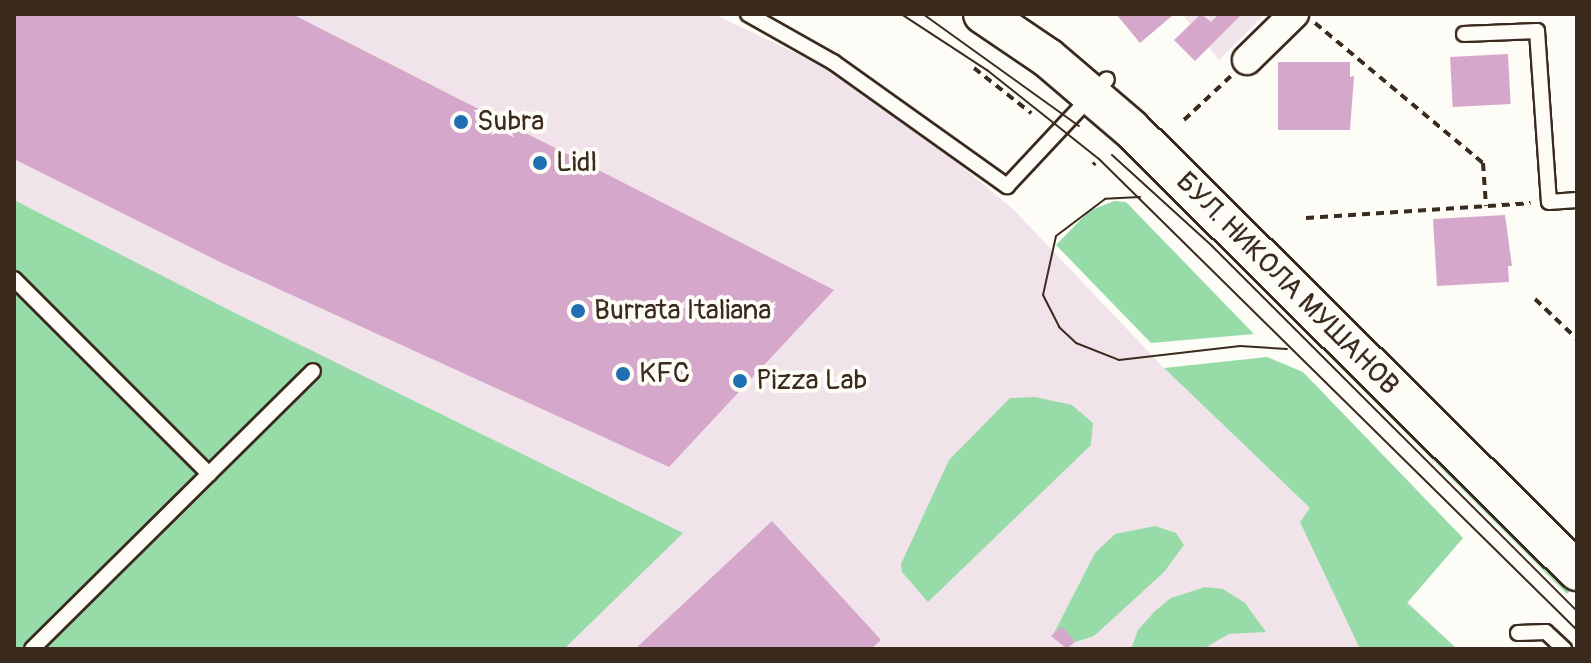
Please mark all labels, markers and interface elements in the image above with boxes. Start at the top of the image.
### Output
place label: Subra [477,105,544,139]
marker: Subra [452,113,470,131]
place label: Lidl [556,146,597,180]
marker: Lidl [531,154,549,172]
street label: БУЛ. НИКОЛА МУШАНОВ [1169,166,1405,402]
place label: Burrata Italiana [594,294,771,328]
marker: Burrata Italiana [569,302,587,320]
place label: KFC [639,357,690,391]
place label: Pizza Lab [756,364,867,398]
marker: KFC [614,365,632,383]
marker: Pizza Lab [731,372,749,390]

